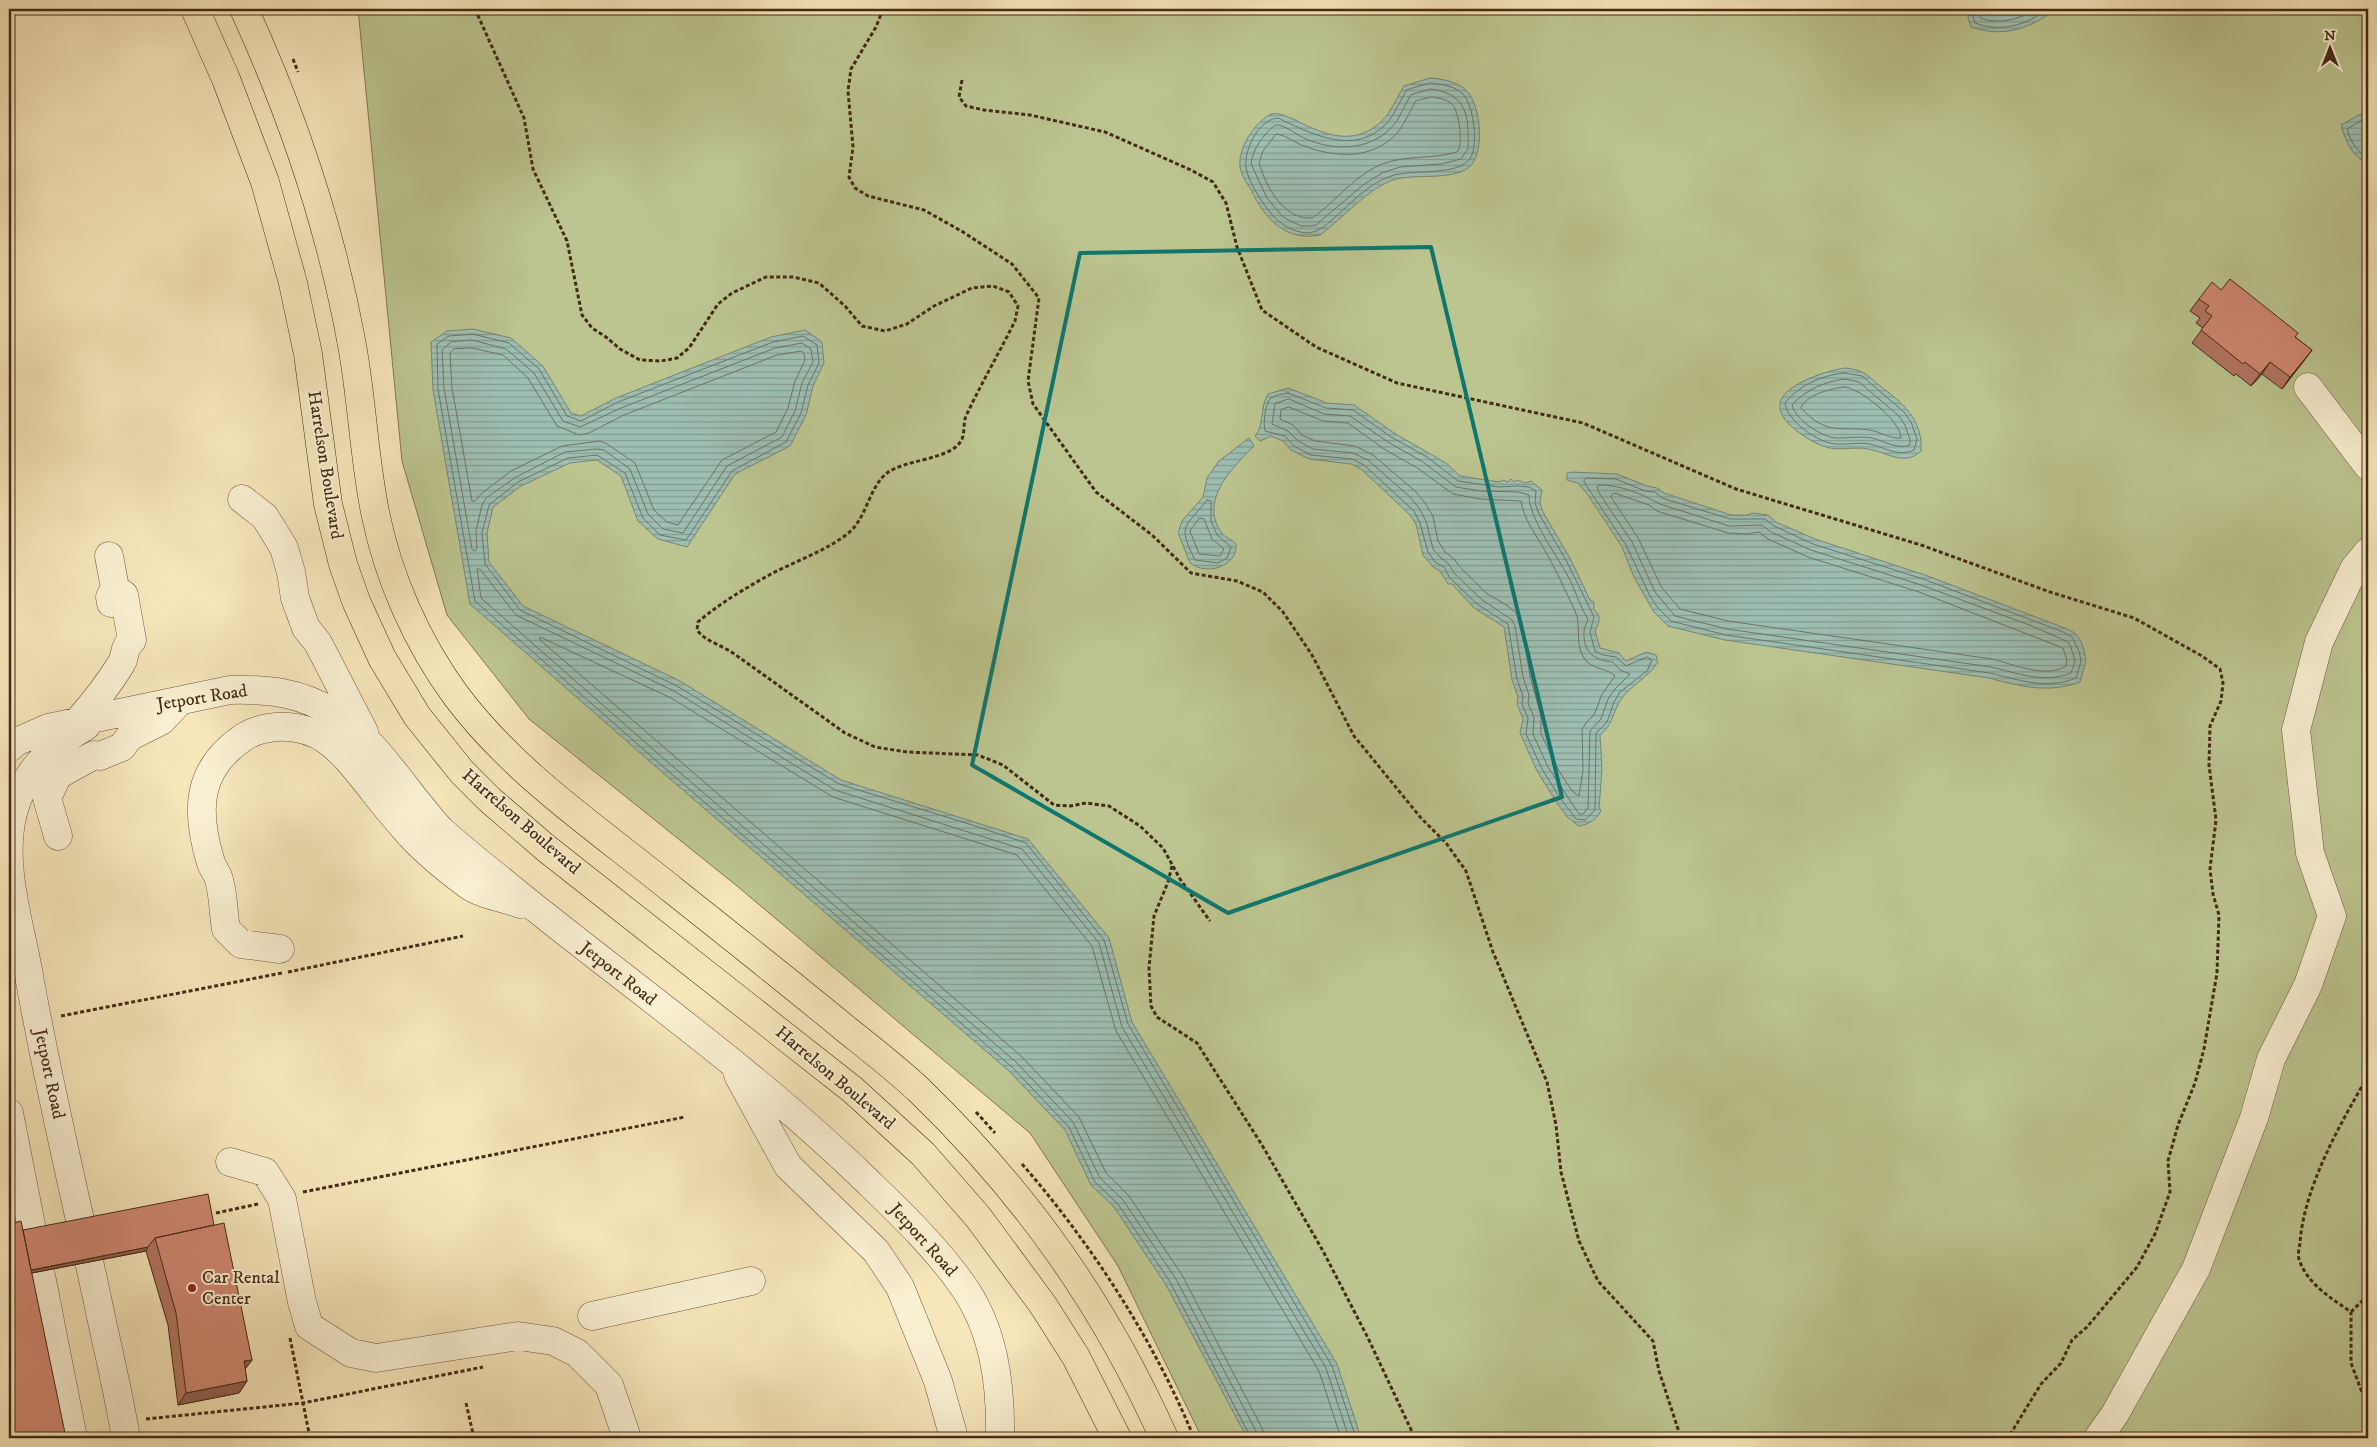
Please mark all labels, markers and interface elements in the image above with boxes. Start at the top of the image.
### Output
north arrow [2304,22,2354,72]
text: N [2324,27,2336,45]
street label: Harrelson Boulevard [302,389,348,541]
street label: Jetport Road [153,680,249,716]
street label: Harrelson Boulevard [457,765,585,879]
street label: Jetport Road [574,936,661,1011]
street label: Harrelson Boulevard [771,1021,899,1135]
street label: Jetport Road [28,1025,69,1121]
street label: Jetport Road [883,1197,962,1281]
place label: Car Rental Center [202,1267,280,1310]
marker: Car Rental Center [186,1282,198,1294]

